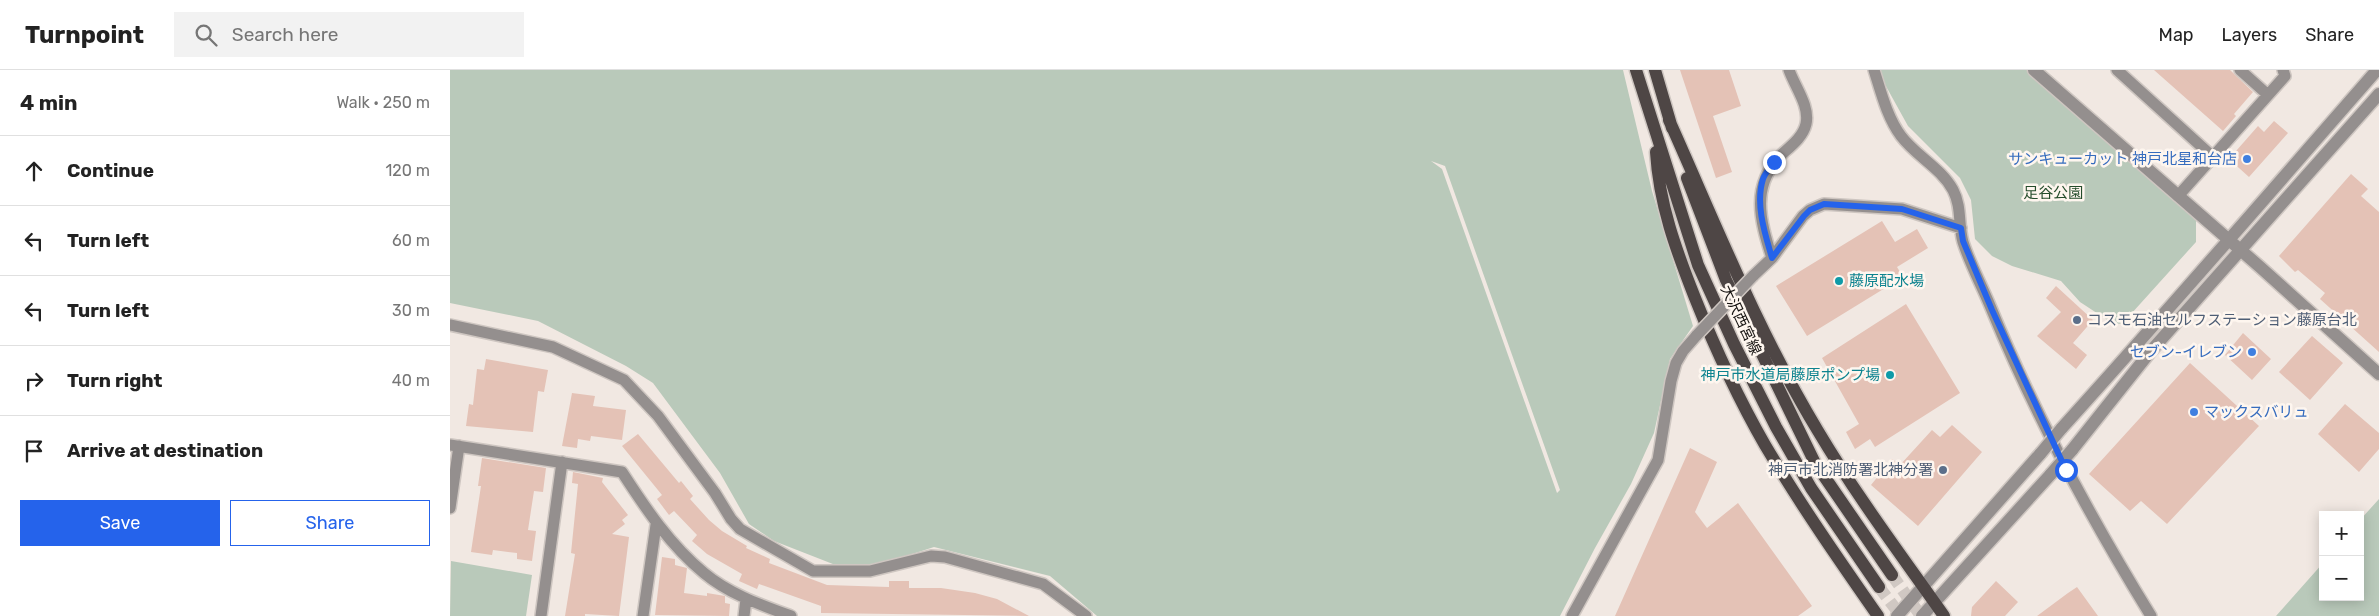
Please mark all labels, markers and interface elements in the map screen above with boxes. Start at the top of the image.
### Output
search box [174,12,524,57]
text: Turnpoint [25,21,144,49]
icon: search [192,21,220,49]
text: Search here [232,23,338,46]
text: Map [2159,24,2194,46]
text: Layers [2222,24,2277,46]
text: Share [2305,24,2354,46]
text: 4 min [20,90,78,115]
text: Walk · 250 m [336,93,430,112]
place label: サンキューカット 神戸北星和台店 [2008,150,2237,168]
route end [1763,151,1786,174]
marker: サンキューカット 神戸北星和台店 [2241,153,2253,165]
icon: ahead [20,157,48,185]
text: Continue [67,159,154,182]
text: 120 m [385,161,430,180]
park label: 足谷公園 [2023,184,2083,202]
icon: left [20,227,48,255]
text: Turn left [67,229,149,252]
text: 60 m [392,231,430,250]
place label: 藤原配水場 [1849,272,1924,290]
marker: 藤原配水場 [1833,275,1845,287]
street label: 大沢西宮線 [1717,282,1765,358]
icon: left [20,297,48,325]
text: Turn left [67,299,149,322]
text: 30 m [392,301,430,320]
place label: コスモ石油セルフステーション藤原台北 [2087,311,2357,329]
marker: コスモ石油セルフステーション藤原台北 [2071,314,2083,326]
place label: セブン-イレブン [2130,343,2242,361]
marker: セブン-イレブン [2246,346,2258,358]
place label: 神戸市水道局藤原ポンプ場 [1700,366,1880,384]
icon: right [20,367,48,395]
text: Turn right [67,369,162,392]
marker: 神戸市水道局藤原ポンプ場 [1884,369,1896,381]
text: 40 m [392,371,430,390]
place label: マックスバリュ [2204,403,2309,421]
marker: マックスバリュ [2188,406,2200,418]
icon: arrive [20,437,48,465]
text: Arrive at destination [67,439,263,462]
route start [2055,459,2078,482]
place label: 神戸市北消防署北神分署 [1768,461,1933,479]
marker: 神戸市北消防署北神分署 [1937,464,1949,476]
button: Save [20,500,220,546]
button: Share [230,500,430,546]
map controls [2319,511,2364,601]
button: + [2319,511,2364,556]
button: − [2319,556,2364,601]

